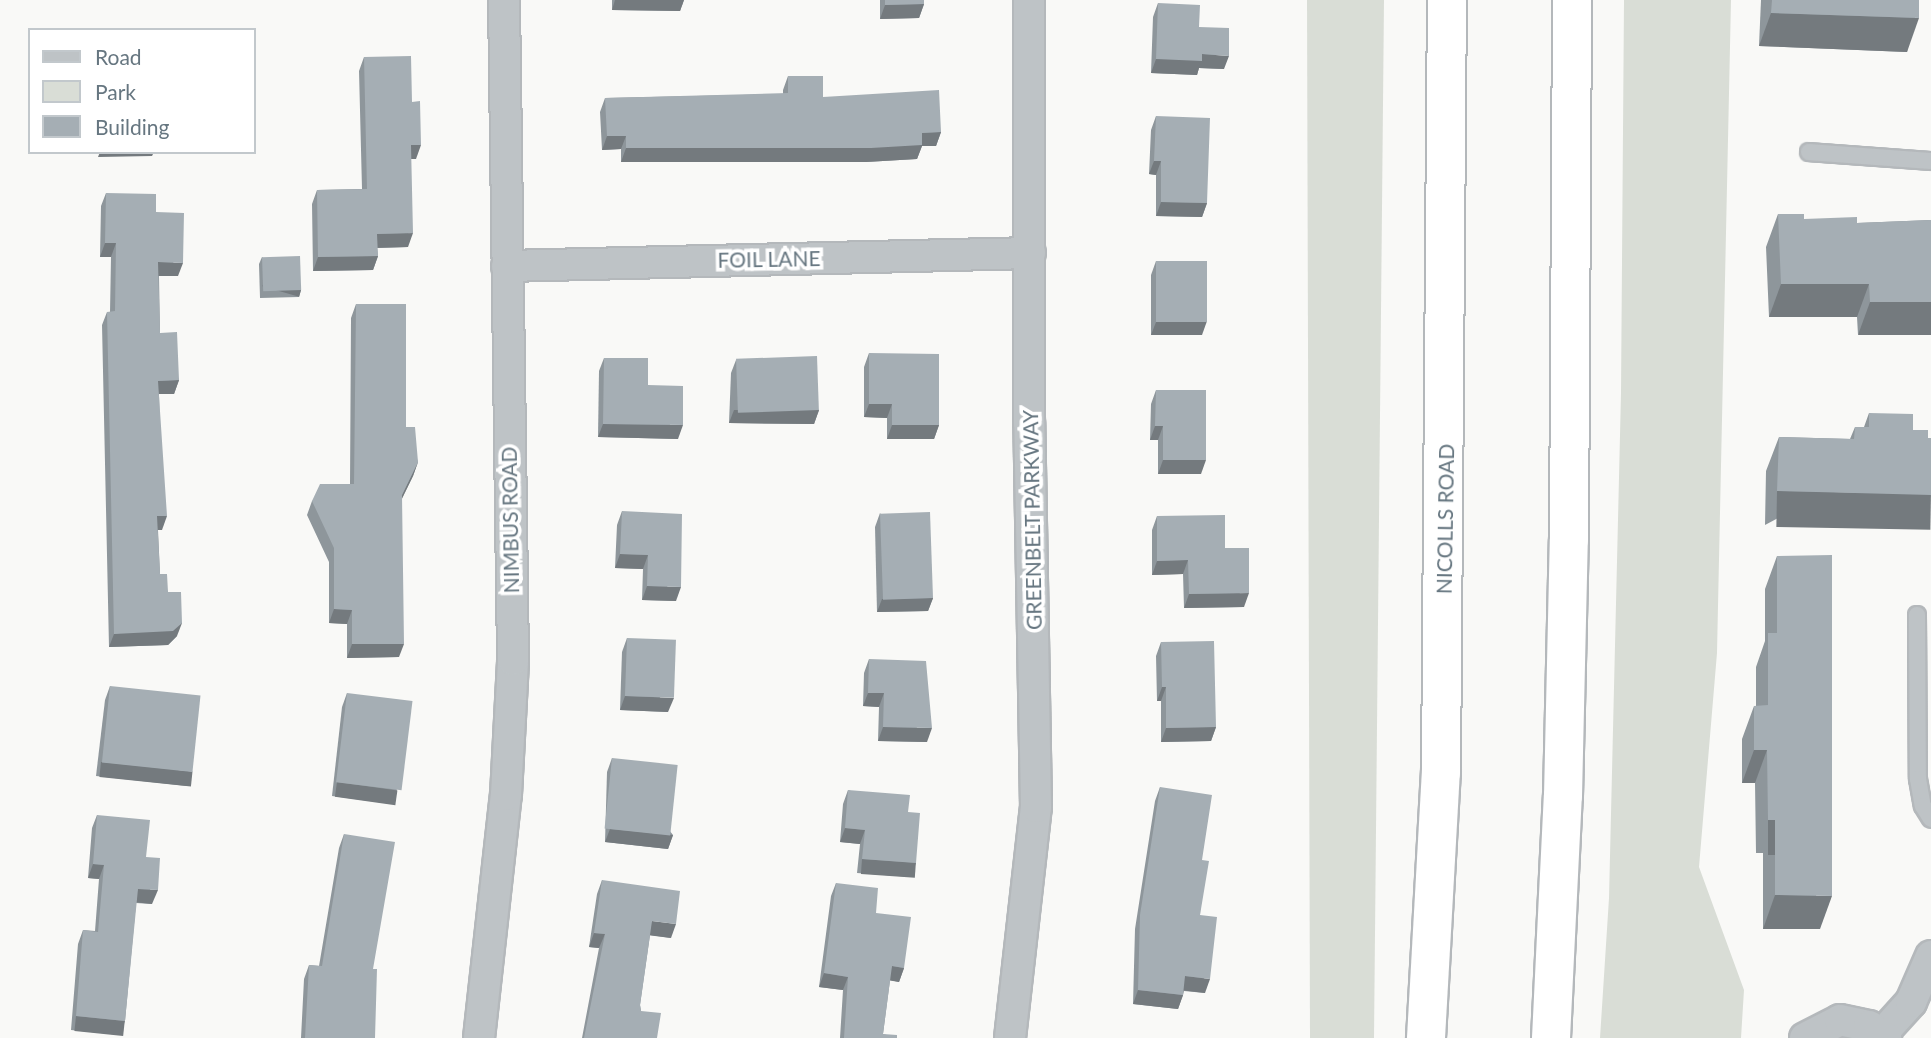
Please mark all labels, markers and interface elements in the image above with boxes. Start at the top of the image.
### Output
legend [28,28,256,154]
text: Road [95,44,142,69]
text: Park [95,79,136,104]
text: Building [95,114,170,139]
street label: FOIL LANE [717,245,821,273]
street label: GREENBELT PARKWAY [1017,409,1047,631]
street label: NICOLLS ROAD [1431,444,1459,594]
street label: NIMBUS ROAD [496,446,524,594]

